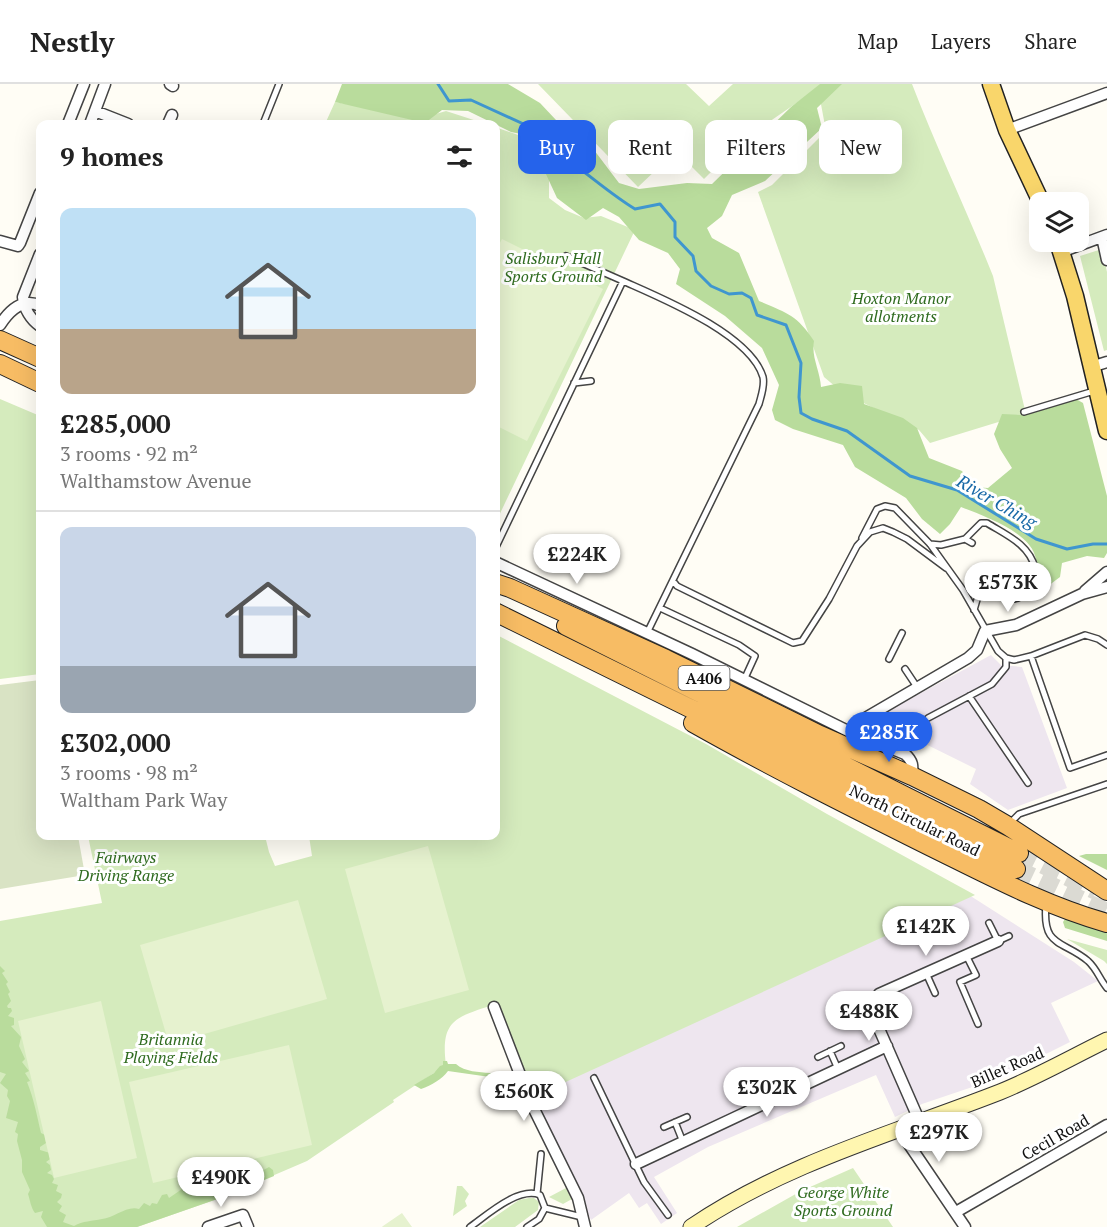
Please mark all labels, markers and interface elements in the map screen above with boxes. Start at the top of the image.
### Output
text: Nestly [30,23,114,60]
text: Map [857,27,898,55]
text: Layers [931,27,991,55]
text: Share [1024,27,1077,55]
chip: Buy [518,120,596,174]
chip: Rent [608,120,693,174]
chip: Filters [705,120,807,174]
chip: New [819,120,902,174]
text: 9 homes [60,139,164,173]
icon: filters [443,140,476,173]
map controls [1029,192,1089,252]
button: layers [1029,192,1089,252]
icon: home [214,247,322,355]
park label: Salisbury Hall Sports Ground [504,247,603,287]
park label: Hoxton Manor allotments [851,287,951,327]
text: £285,000 [60,406,171,440]
text: 3 rooms · 92 m² [60,440,198,467]
text: Walthamstow Avenue [60,467,251,494]
water label: River Ching [952,468,1042,534]
pin: £224K [535,534,619,585]
text: £224K [547,540,607,567]
pin: £573K [966,562,1050,613]
icon: home [214,566,322,674]
text: £573K [978,568,1038,595]
road number: A406 [678,666,730,690]
pin: £285K [847,712,931,763]
text: £285K [859,718,919,745]
text: £302,000 [60,725,171,759]
text: 3 rooms · 98 m² [60,759,198,786]
street label: North Circular Road [846,779,984,861]
text: Waltham Park Way [60,786,227,813]
park label: Fairways Driving Range [77,846,174,886]
pin: £142K [884,906,968,957]
text: £142K [896,912,956,939]
pin: £488K [827,991,911,1042]
text: £488K [839,997,899,1024]
park label: Britannia Playing Fields [123,1028,219,1068]
street label: Billet Road [967,1041,1047,1093]
pin: £302K [725,1067,809,1118]
pin: £560K [482,1071,566,1122]
text: £302K [737,1073,797,1100]
text: £560K [494,1077,554,1104]
street label: Cecil Road [1017,1109,1093,1165]
pin: £297K [897,1112,981,1163]
text: £297K [909,1118,969,1145]
pin: £490K [179,1157,263,1208]
text: £490K [191,1163,251,1190]
park label: George White Sports Ground [794,1181,893,1221]

